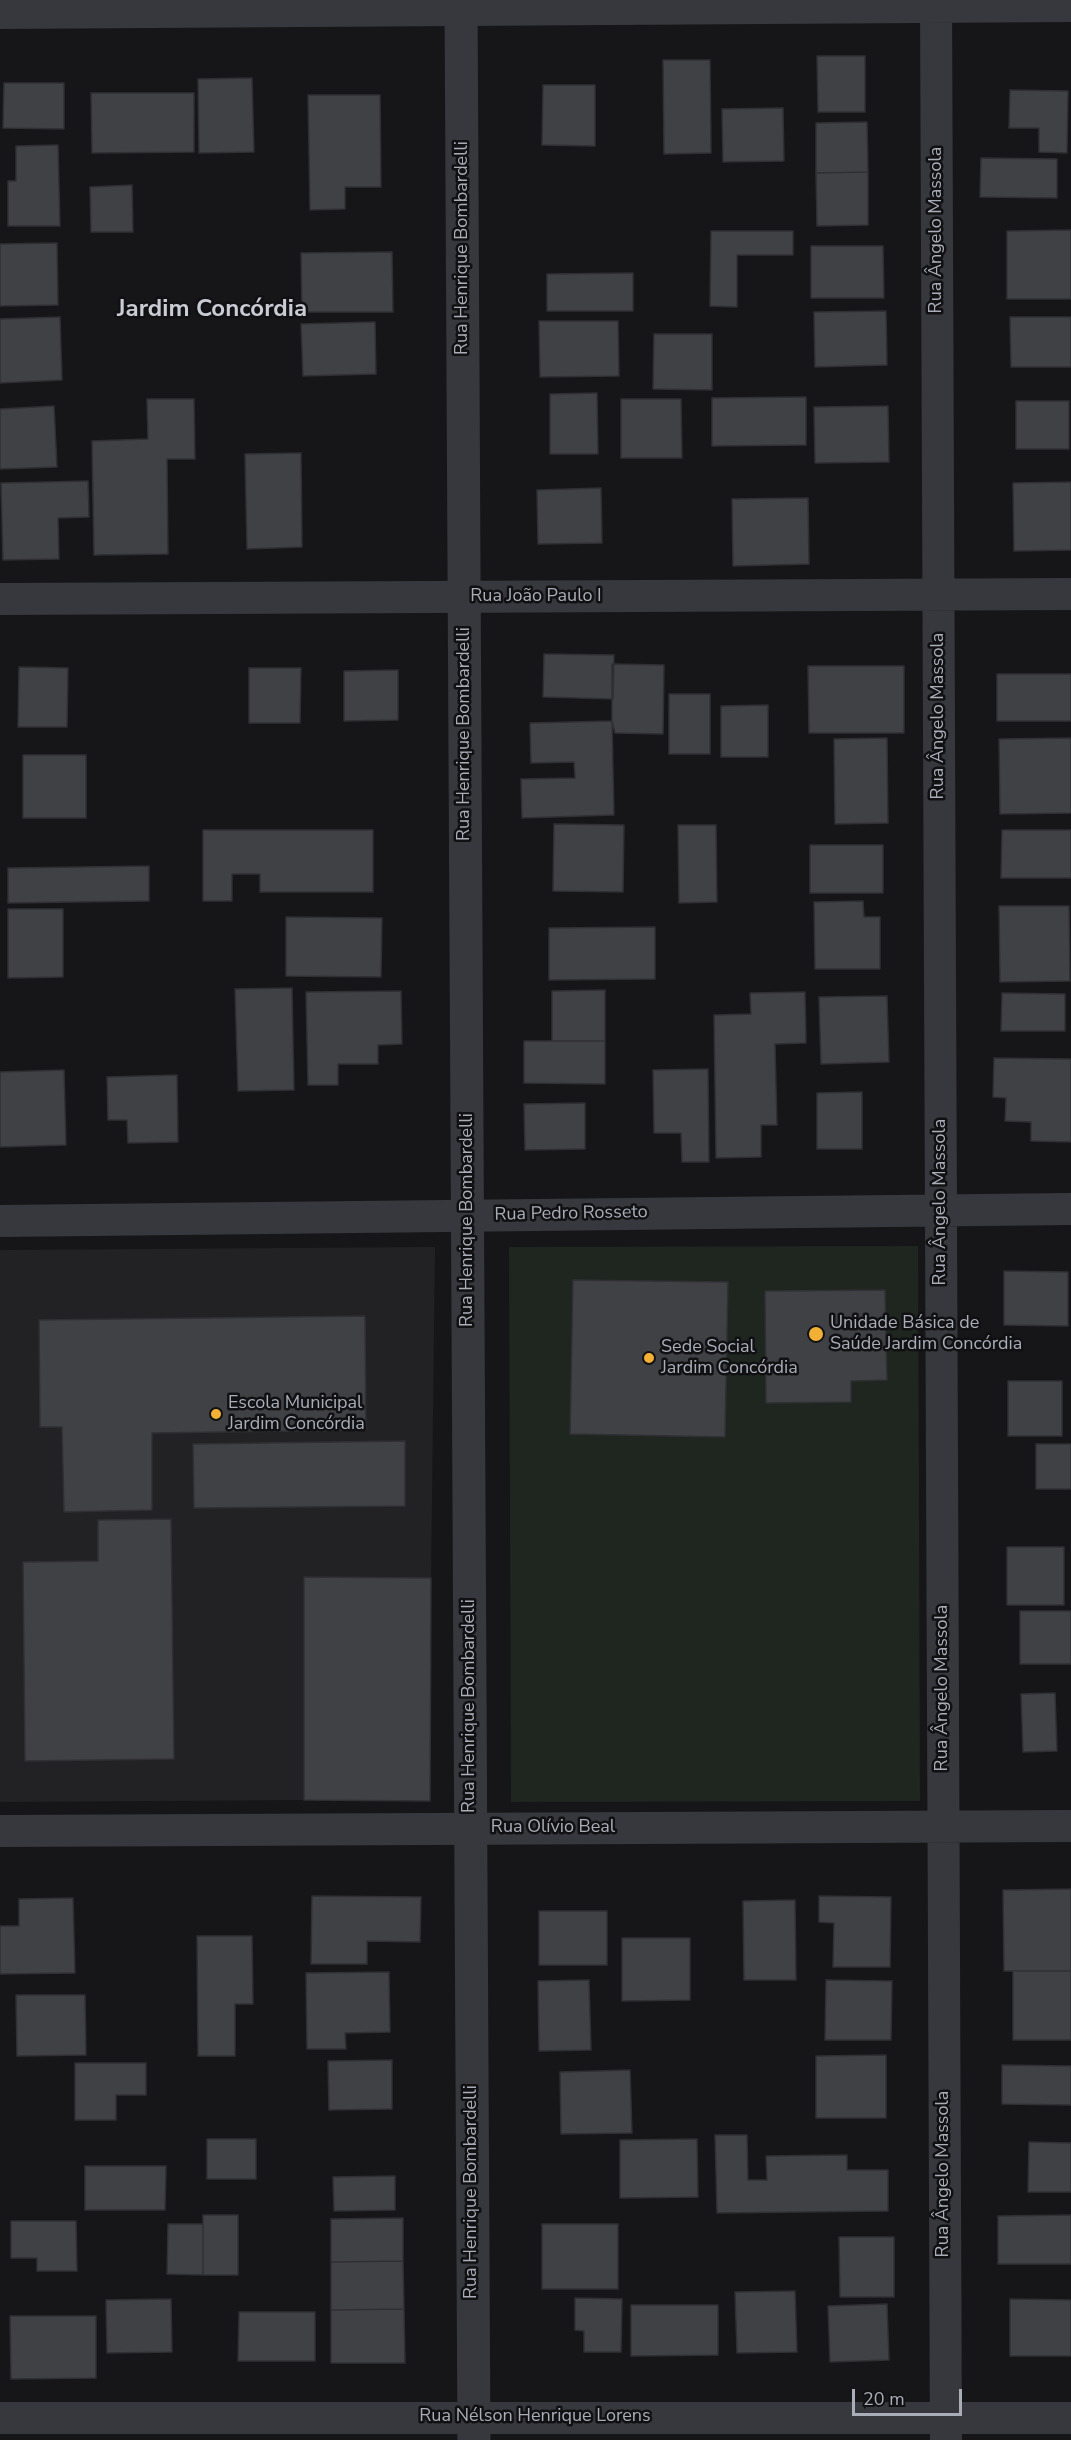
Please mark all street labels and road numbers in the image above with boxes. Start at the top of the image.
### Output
street label: Rua Henrique Bombardelli [452,141,474,355]
street label: Rua Ângelo Massola [926,147,948,313]
street label: Rua João Paulo I [470,586,602,608]
street label: Rua Henrique Bombardelli [454,627,476,841]
street label: Rua Ângelo Massola [928,633,950,799]
street label: Rua Henrique Bombardelli [457,1113,479,1327]
street label: Rua Ângelo Massola [930,1119,952,1285]
street label: Rua Pedro Rosseto [494,1202,648,1226]
street label: Rua Henrique Bombardelli [459,1599,481,1813]
street label: Rua Ângelo Massola [932,1605,954,1771]
street label: Rua Olívio Beal [491,1817,615,1839]
street label: Rua Henrique Bombardelli [461,2085,483,2299]
street label: Rua Ângelo Massola [933,2091,955,2257]
street label: Rua Nélson Henrique Lorens [419,2406,651,2428]

